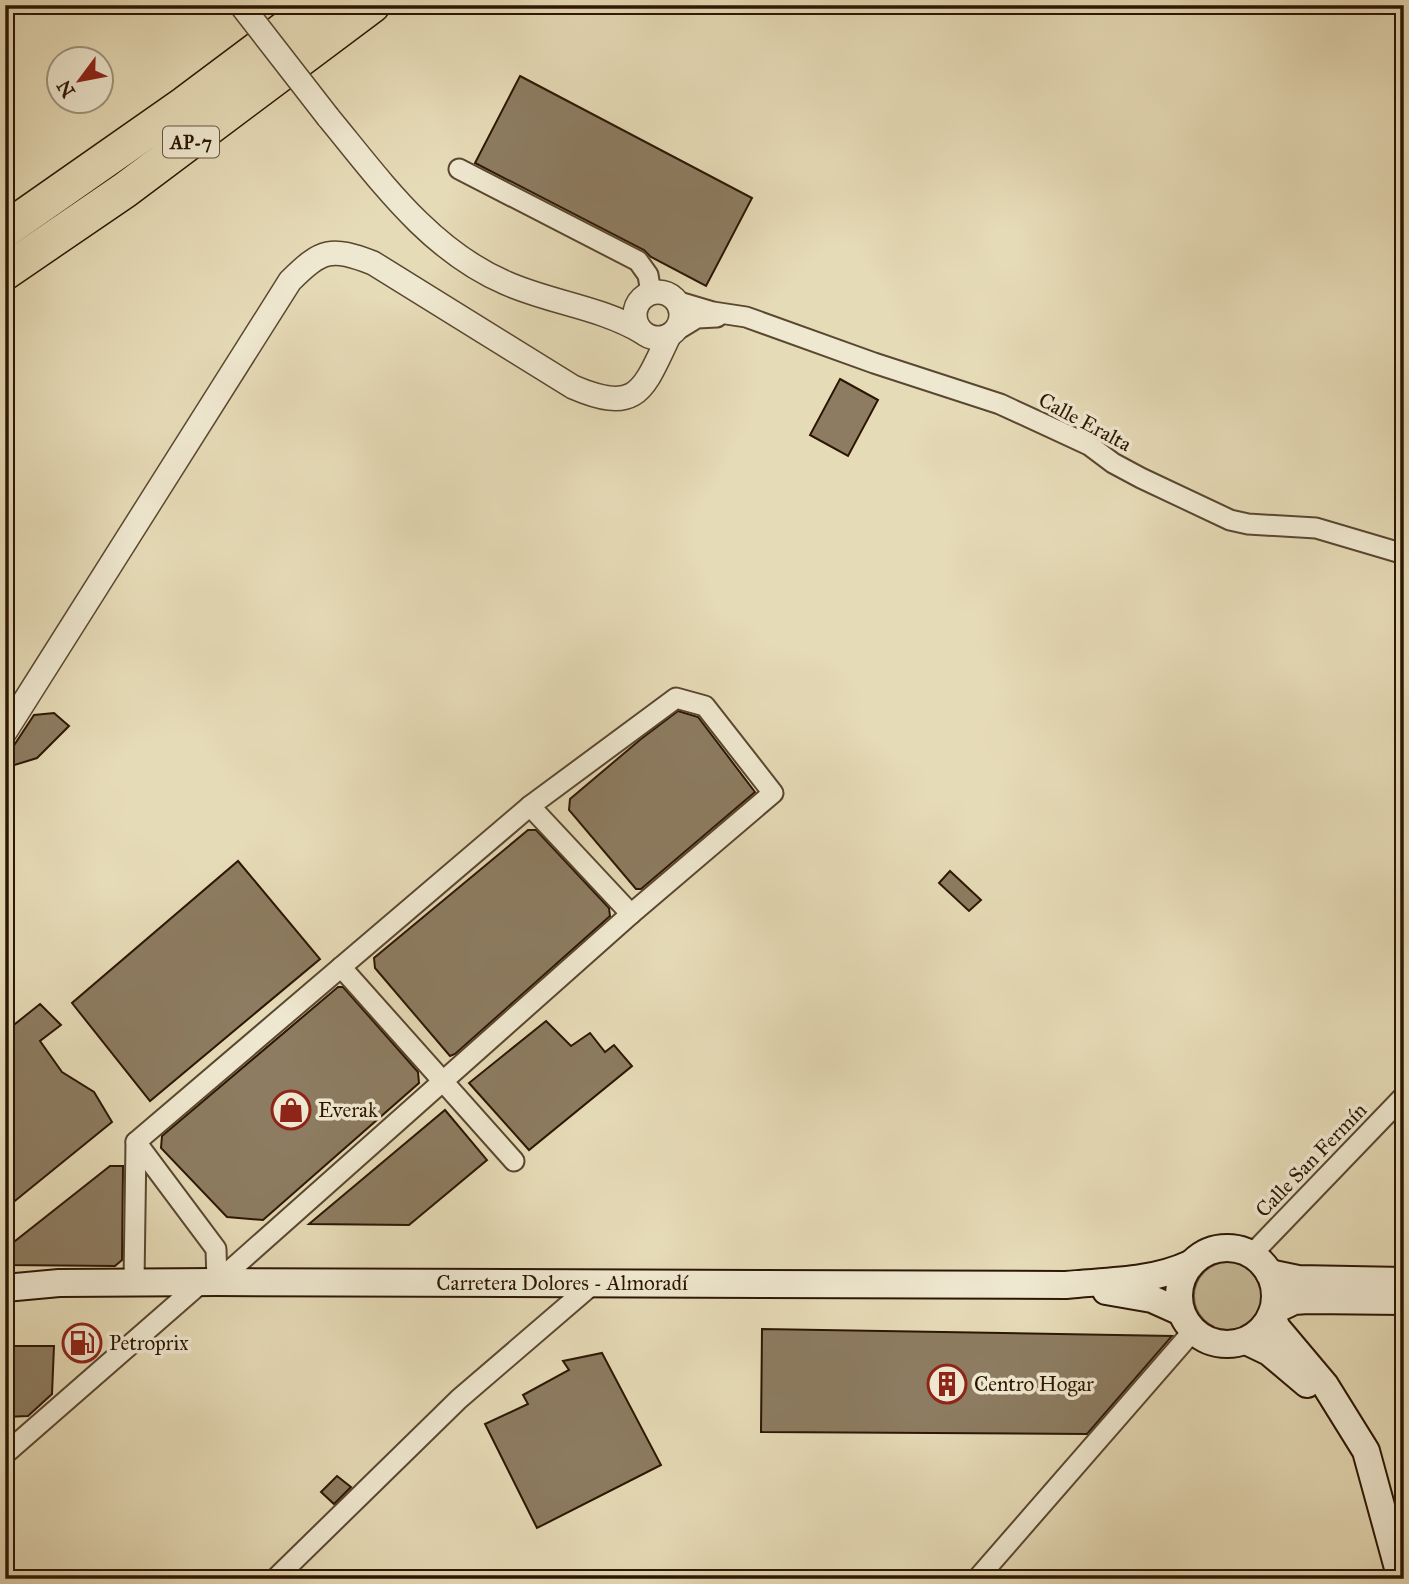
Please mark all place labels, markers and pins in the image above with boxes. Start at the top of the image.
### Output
shop icon: Everak [270,1089,312,1131]
place label: Everak [318,1097,378,1123]
fuel station icon: Petroprix [61,1322,103,1364]
place label: Petroprix [109,1330,189,1356]
building icon: Centro Hogar [926,1363,968,1405]
place label: Centro Hogar [974,1371,1094,1397]

